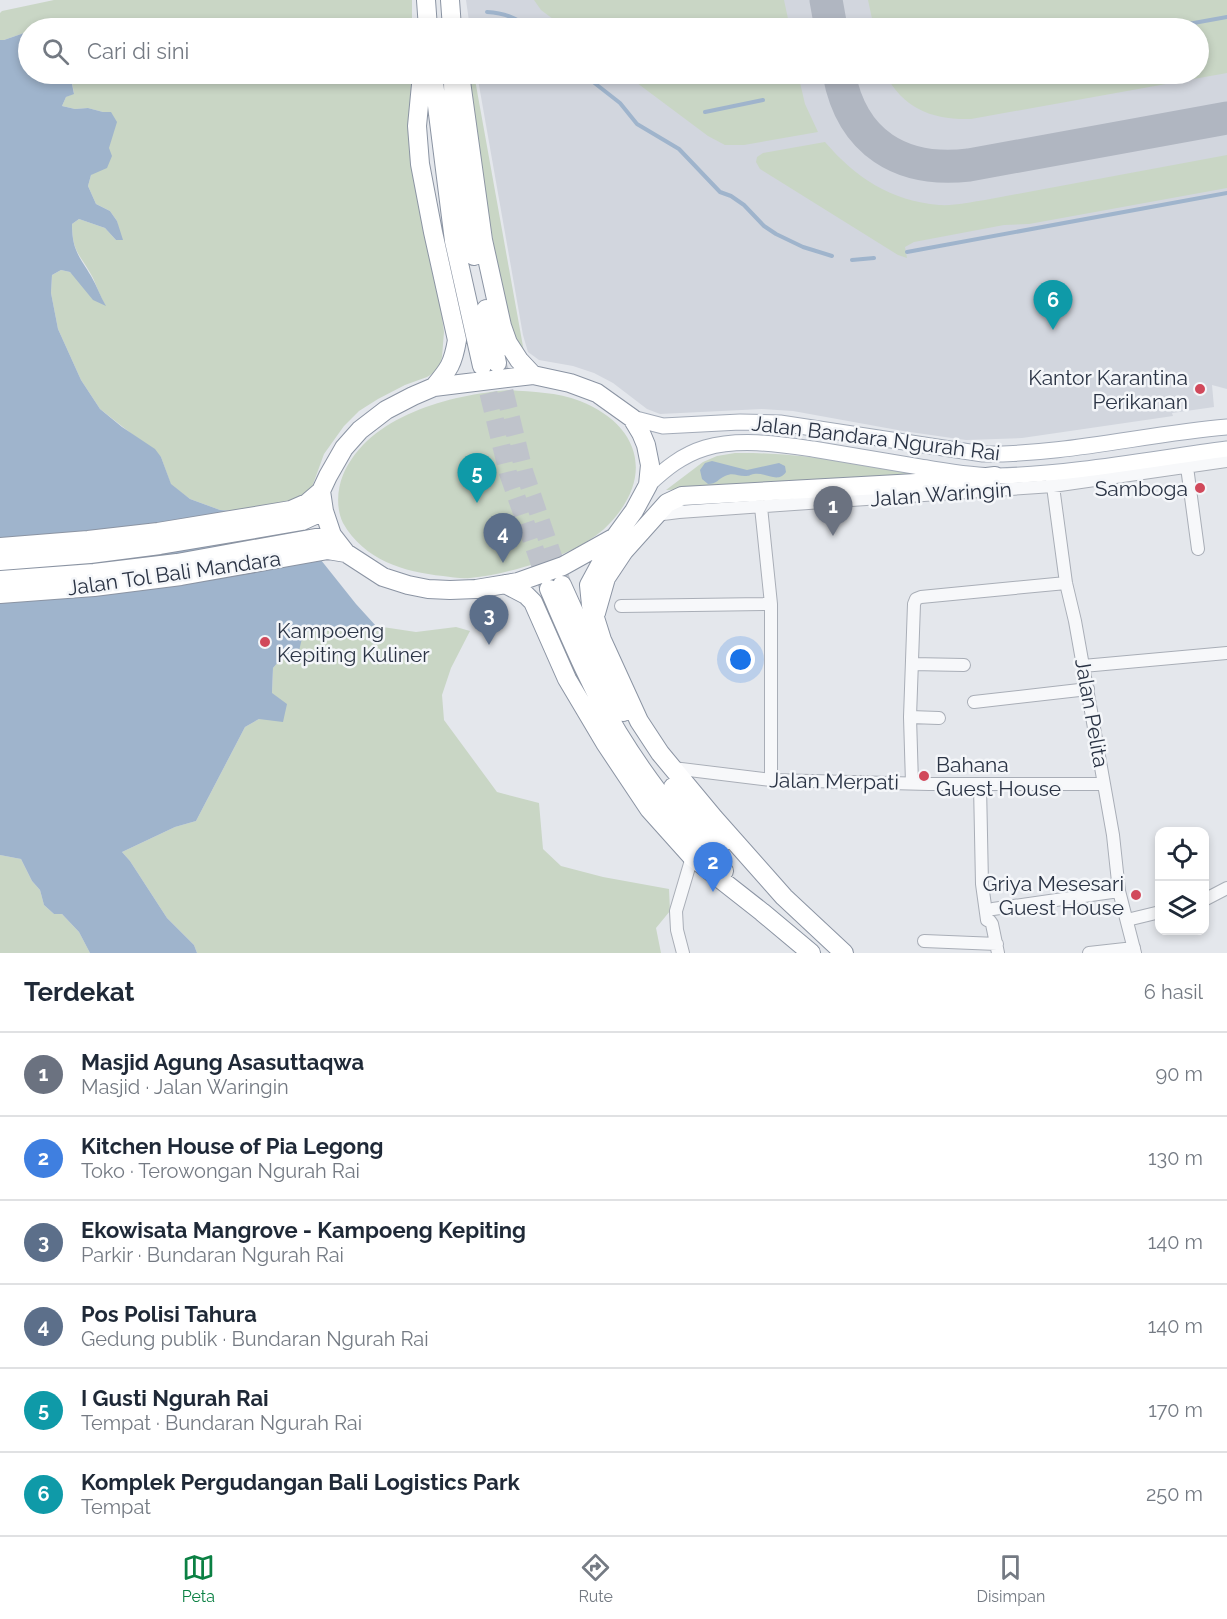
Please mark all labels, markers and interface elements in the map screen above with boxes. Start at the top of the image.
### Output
search box [18,18,1209,84]
icon: search [39,35,72,68]
text: Cari di sini [87,38,189,64]
pin: 6 [1034,280,1072,330]
place label: Kantor Karantina Perikanan [1028,365,1188,414]
marker: Kantor Karantina Perikanan [1193,382,1207,396]
street label: Jalan Bandara Ngurah Rai [750,410,1002,466]
pin: 5 [458,454,496,503]
place label: Samboga [1095,476,1188,501]
street label: Jalan Waringin [869,477,1013,511]
marker: Samboga [1193,481,1207,495]
pin: 1 [814,486,852,536]
pin: 4 [484,514,522,563]
street label: Jalan Tol Bali Mandara [66,546,282,600]
pin: 3 [470,596,508,645]
place label: Kampoeng Kepiting Kuliner [277,618,430,667]
marker: Kampoeng Kepiting Kuliner [258,635,272,649]
your location [726,645,755,674]
street label: Jalan Pelita [1070,657,1114,769]
place label: Bahana Guest House [936,752,1061,801]
street label: Jalan Merpati [769,767,899,795]
marker: Bahana Guest House [917,769,931,783]
map controls [1155,827,1209,935]
button: locate [1155,827,1209,881]
pin: 2 [694,842,732,892]
place label: Griya Mesesari Guest House [983,871,1124,920]
button: layers [1155,881,1209,935]
marker: Griya Mesesari Guest House [1129,888,1143,902]
text: Terdekat [24,977,135,1007]
text: 6 hasil [1144,980,1203,1004]
text: Masjid Agung Asasuttaqwa [81,1049,364,1075]
text: 1 [39,1062,48,1086]
text: 90 m [1156,1062,1203,1086]
text: Masjid · Jalan Waringin [81,1075,289,1099]
text: Kitchen House of Pia Legong [81,1133,383,1159]
text: 2 [38,1146,49,1170]
text: 130 m [1148,1146,1203,1170]
text: Toko · Terowongan Ngurah Rai [81,1159,360,1183]
text: Ekowisata Mangrove - Kampoeng Kepiting [81,1217,526,1243]
text: 3 [38,1230,49,1254]
text: 140 m [1148,1230,1203,1254]
text: Parkir · Bundaran Ngurah Rai [81,1243,344,1267]
text: Pos Polisi Tahura [81,1301,257,1327]
text: 4 [38,1314,49,1338]
text: 140 m [1148,1314,1203,1338]
text: Gedung publik · Bundaran Ngurah Rai [81,1327,429,1351]
text: I Gusti Ngurah Rai [81,1385,269,1411]
text: 5 [38,1398,49,1422]
text: 170 m [1148,1398,1203,1422]
text: Tempat · Bundaran Ngurah Rai [81,1411,362,1435]
text: Komplek Pergudangan Bali Logistics Park [81,1469,520,1495]
text: 6 [37,1482,50,1506]
text: 250 m [1146,1482,1203,1506]
text: Tempat [81,1495,151,1519]
tab: Peta [182,1551,215,1606]
tab: Rute [578,1551,613,1606]
tab: Disimpan [976,1551,1045,1606]

